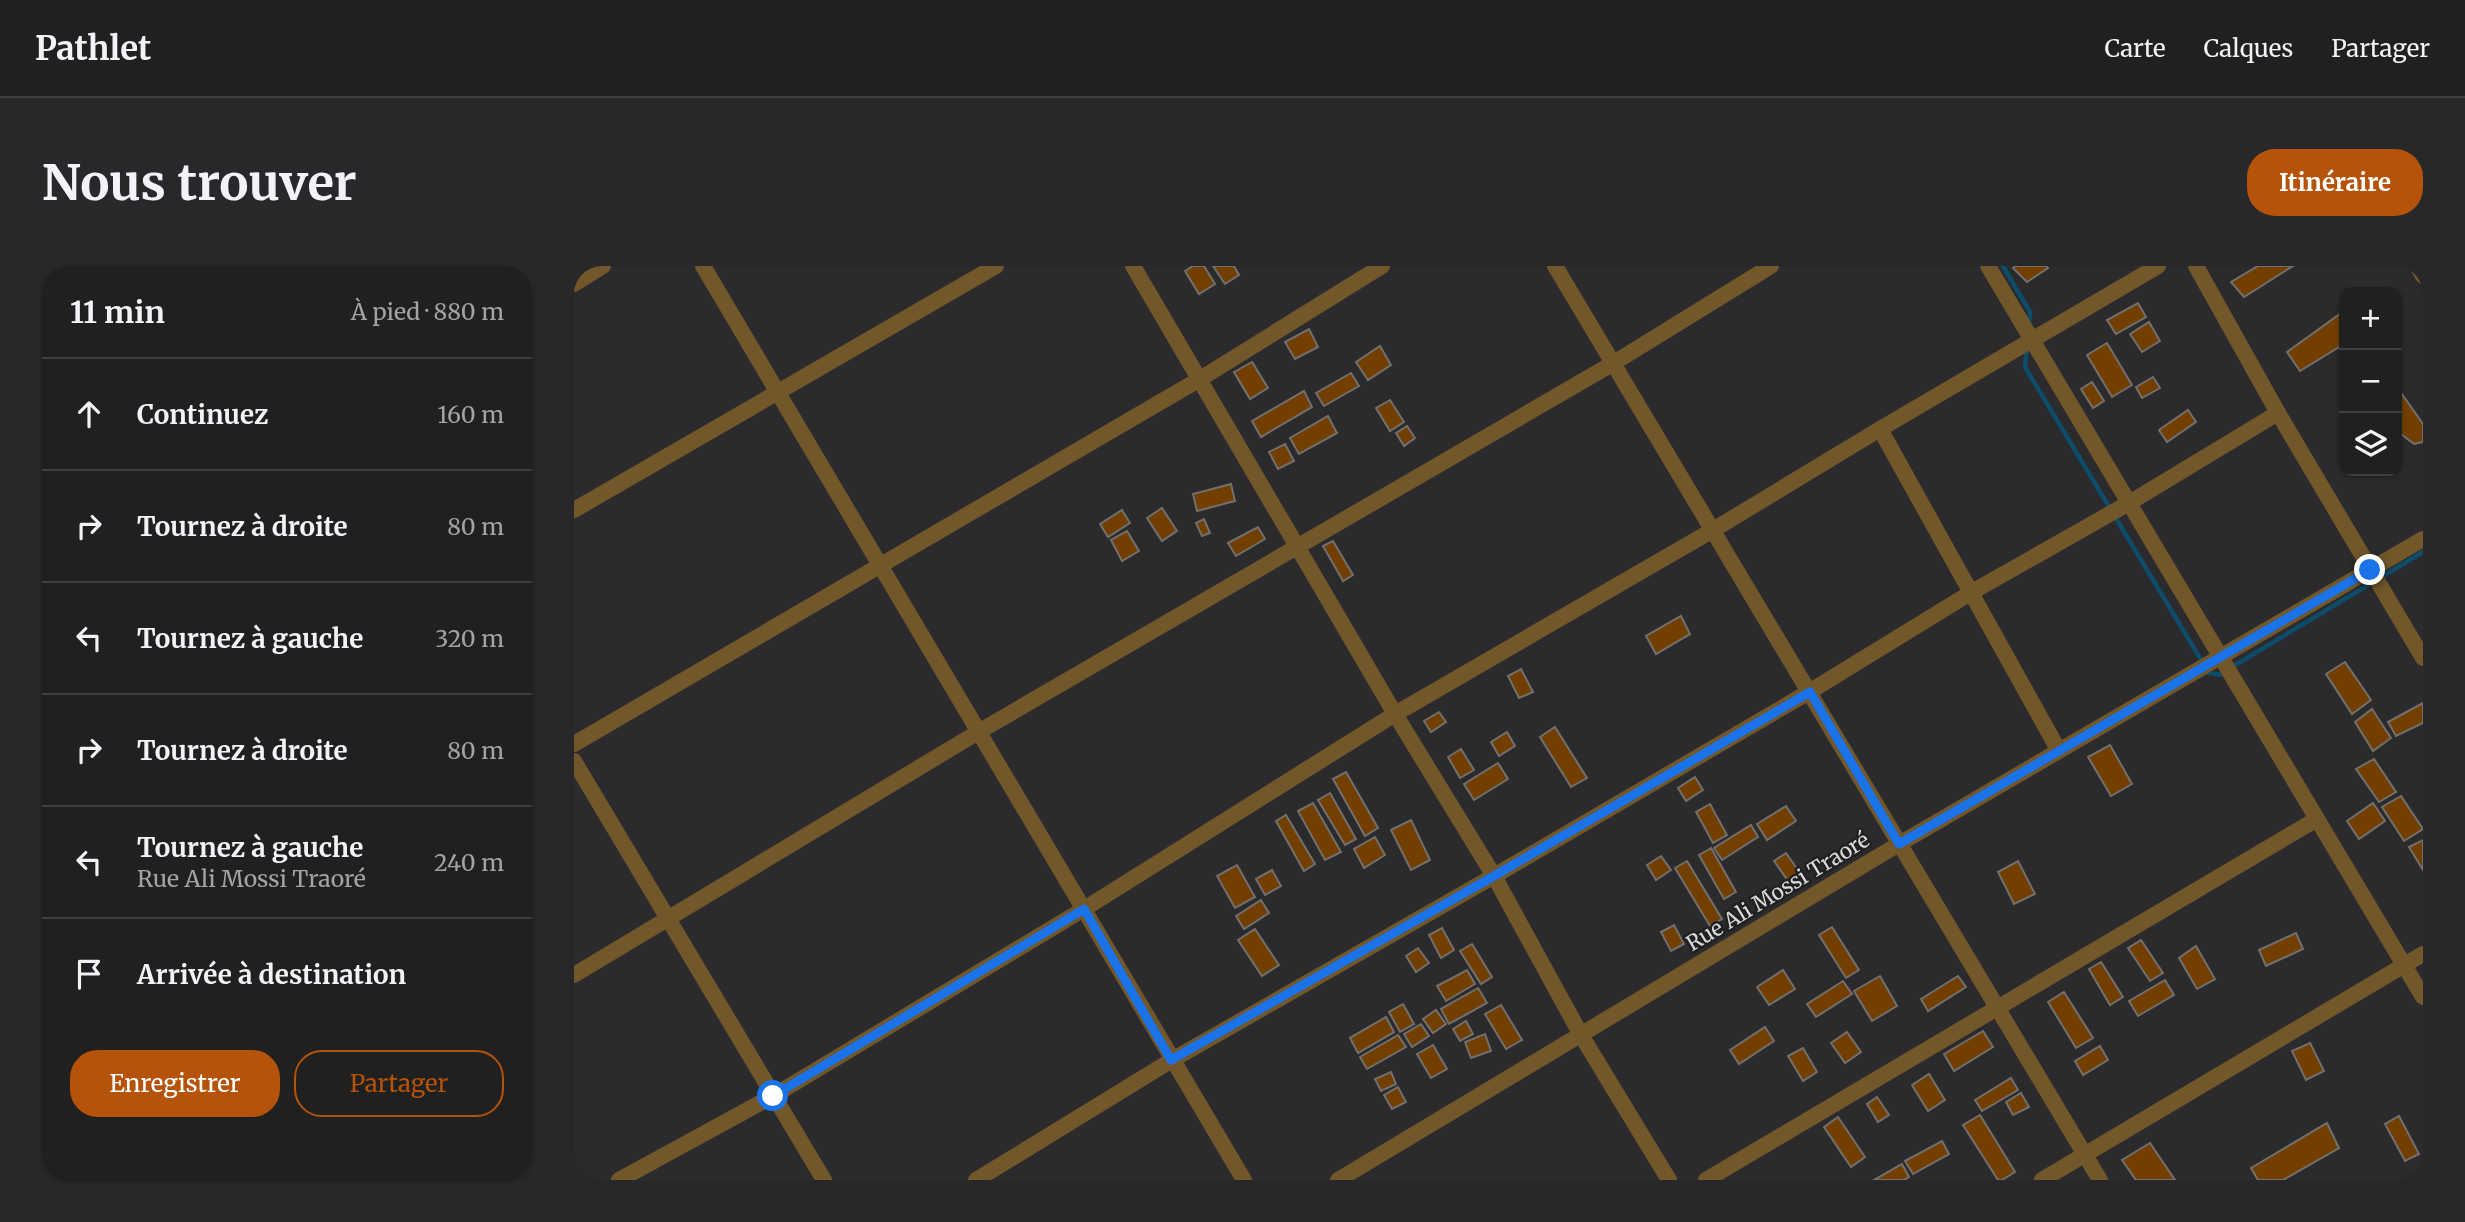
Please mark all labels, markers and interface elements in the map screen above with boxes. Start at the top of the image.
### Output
text: Pathlet [35,28,151,69]
text: Carte [2104,33,2165,64]
text: Calques [2203,33,2293,64]
text: Partager [2331,33,2430,64]
button: Itinéraire [2247,149,2423,216]
text: Nous trouver [42,152,357,213]
map controls [2339,287,2402,476]
button: + [2339,287,2402,350]
text: 11 min [70,293,165,331]
text: À pied · 880 m [351,297,504,326]
button: − [2339,350,2402,413]
icon: ahead [70,395,108,433]
text: Continuez [137,398,268,431]
text: 160 m [438,400,504,429]
button: layers [2339,413,2402,476]
icon: right [70,507,108,545]
text: Tournez à droite [137,510,348,543]
text: 80 m [447,512,504,541]
route end [2354,554,2385,585]
icon: left [70,619,108,657]
text: Tournez à gauche [137,622,363,655]
text: 320 m [435,624,504,653]
icon: right [70,731,108,769]
text: Tournez à droite [137,734,348,767]
text: 80 m [447,736,504,765]
street label: Rue Ali Mossi Traoré [1681,826,1874,957]
text: Tournez à gauche [137,831,363,864]
icon: left [70,843,108,881]
text: 240 m [434,848,504,877]
text: Rue Ali Mossi Traoré [137,864,366,893]
icon: arrive [70,955,108,993]
text: Arrivée à destination [137,958,406,991]
button: Enregistrer [70,1050,280,1117]
button: Partager [294,1050,504,1117]
route start [757,1080,788,1111]

